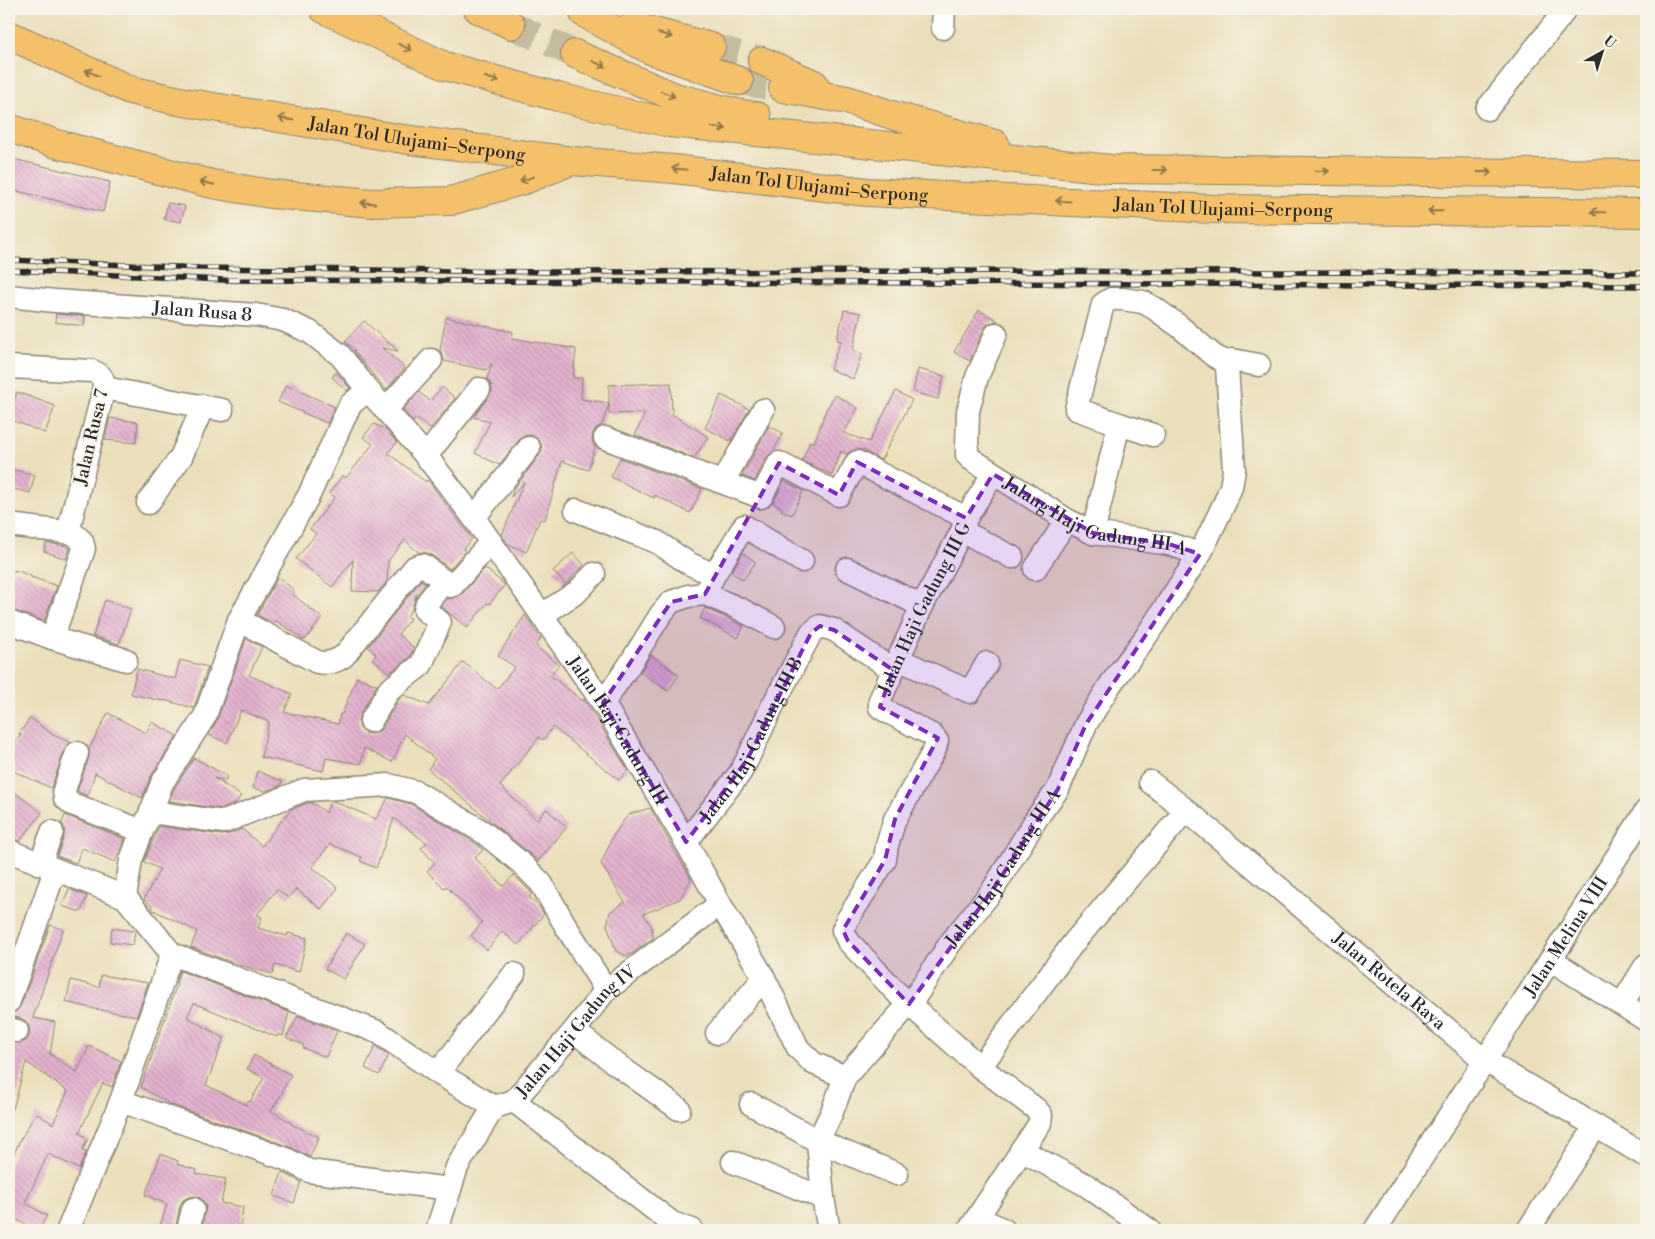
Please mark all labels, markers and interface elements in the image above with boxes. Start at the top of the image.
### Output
north arrow [1578,28,1628,78]
one-way arrow [657,31,673,40]
text: U [1600,32,1620,53]
one-way arrow [397,43,412,53]
one-way arrow [591,60,606,70]
one-way arrow [85,67,100,77]
one-way arrow [483,74,499,84]
one-way arrow [660,90,675,99]
street label: Jalan Tol Ulujami–Serpong [305,112,527,167]
one-way arrow [278,113,294,123]
one-way arrow [710,123,726,133]
street label: Jalan Tol Ulujami–Serpong [707,162,929,207]
one-way arrow [672,164,688,174]
one-way arrow [1151,165,1167,175]
one-way arrow [1314,166,1330,176]
one-way arrow [1476,168,1492,177]
one-way arrow [520,175,536,184]
one-way arrow [200,178,216,187]
street label: Jalan Tol Ulujami–Serpong [1112,193,1334,222]
one-way arrow [1056,197,1072,206]
one-way arrow [360,198,376,207]
one-way arrow [1427,206,1444,216]
one-way arrow [1590,207,1606,217]
street label: Jalan Rusa 8 [151,297,253,327]
street label: Jalan Rusa 7 [69,387,114,488]
street label: Jalang Haji Gadung III A [998,471,1190,561]
street label: Jalan Haji Gadung III G [873,519,976,699]
street label: Jalan Haji Gadung III [561,651,672,810]
street label: Jalan Haji Gadung III B [694,653,808,828]
street label: Jalan Haji Gadung III A [940,784,1067,953]
street label: Jalan Melina VIII [1518,872,1613,1002]
street label: Jalan Rotela Raya [1327,926,1451,1036]
street label: Jalan Haji Gadung IV [510,960,641,1103]

